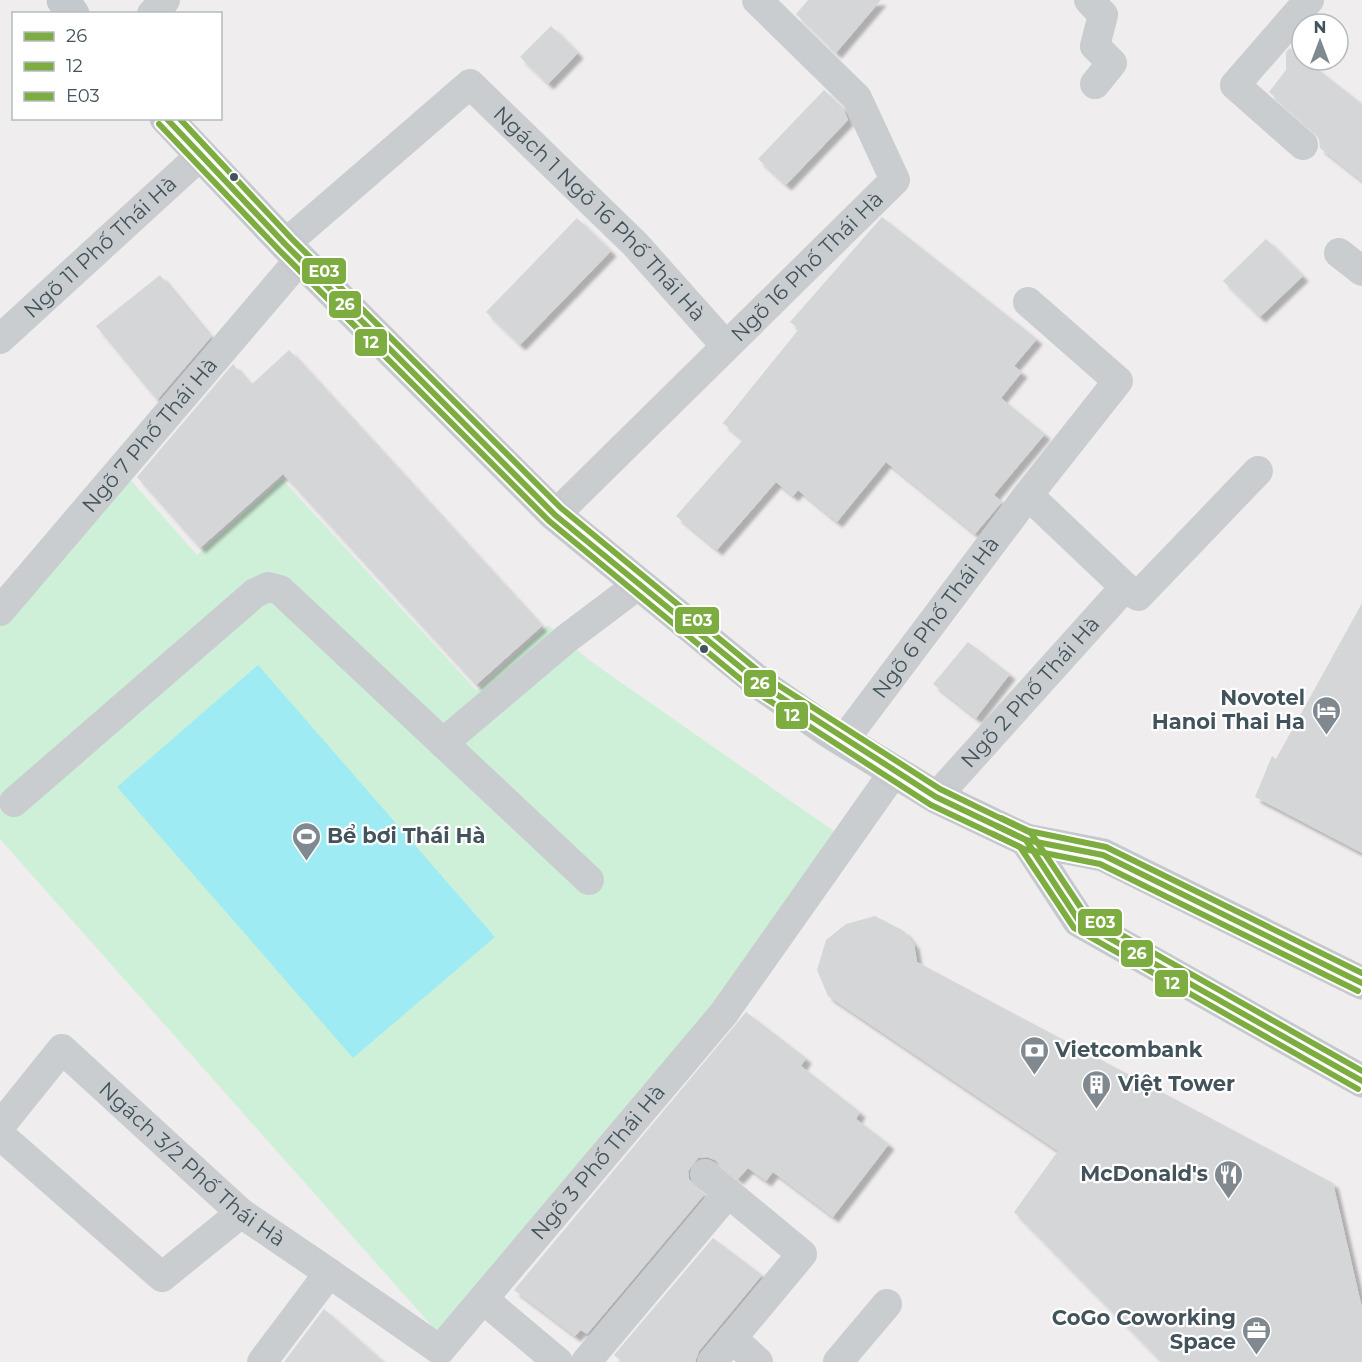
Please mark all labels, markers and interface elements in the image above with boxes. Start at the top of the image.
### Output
legend [12,12,222,120]
north arrow [1290,12,1350,72]
text: N [1314,18,1326,37]
text: 26 [66,25,87,47]
text: 12 [66,55,83,77]
text: E03 [66,85,100,107]
street label: Ngách 1 Ngõ 16 Phố Thái Hà [489,101,711,326]
street label: Ngõ 11 Phố Thái Hà [18,171,181,323]
unlabelled marker [228,171,240,183]
street label: Ngõ 16 Phố Thái Hà [726,186,888,346]
line badge: E03 [301,257,347,285]
text: E03 [309,262,339,281]
line badge: 26 [328,290,362,319]
text: 26 [335,295,355,314]
line badge: 12 [354,328,388,357]
text: 12 [363,333,379,352]
street label: Ngõ 7 Phố Thái Hà [77,352,222,517]
street label: Ngõ 6 Phố Thái Hà [867,532,1004,703]
line badge: E03 [674,606,720,635]
text: E03 [682,611,712,630]
street label: Ngõ 2 Phố Thái Hà [955,611,1104,773]
unlabelled marker [698,643,710,655]
line badge: 26 [743,669,777,698]
text: 26 [750,674,770,693]
place label: Novotel Hanoi Thai Ha [1152,685,1305,734]
hotel icon: Novotel Hanoi Thai Ha [1310,694,1342,736]
line badge: 12 [775,701,809,730]
text: 12 [784,706,800,725]
sports icon: Bể bơi Thái Hà [290,820,322,862]
place label: Bể bơi Thái Hà [327,823,485,848]
line badge: E03 [1077,908,1123,937]
text: E03 [1085,913,1115,932]
line badge: 26 [1120,939,1154,968]
text: 26 [1127,944,1147,963]
line badge: 12 [1154,969,1189,998]
text: 12 [1164,974,1180,993]
bank icon: Vietcombank [1018,1034,1050,1076]
place label: Vietcombank [1054,1037,1203,1062]
building icon: Việt Tower [1081,1068,1113,1110]
place label: Việt Tower [1117,1071,1235,1096]
street label: Ngách 3/2 Phố Thái Hà [94,1076,290,1252]
street label: Ngõ 3 Phố Thái Hà [526,1079,670,1244]
restaurant icon: McDonald's [1213,1158,1245,1200]
place label: McDonald's [1080,1161,1208,1186]
place label: CoGo Coworking Space [1052,1305,1236,1354]
office icon: CoGo Coworking Space [1241,1314,1273,1356]

